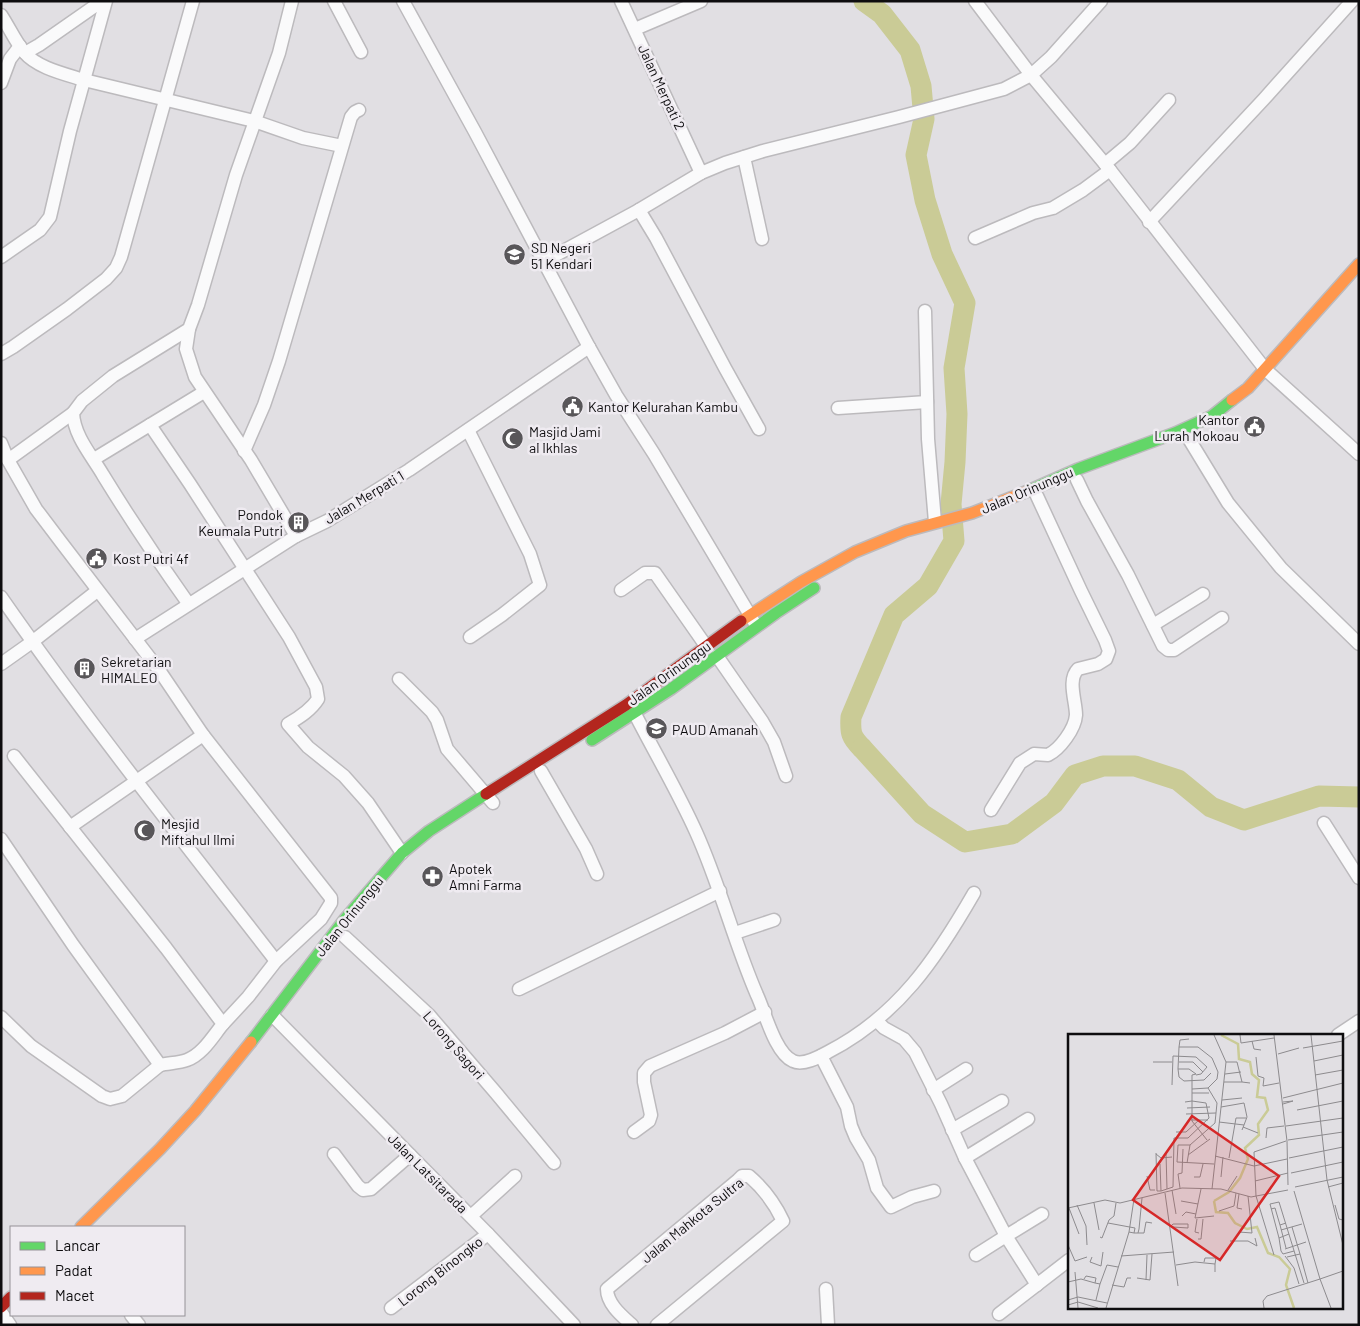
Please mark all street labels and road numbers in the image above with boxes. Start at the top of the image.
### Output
street label: Jalan Merpati 2 [635,42,689,132]
street label: Jalan Orinunggu [978,463,1076,517]
street label: Jalan Merpati 1 [321,467,407,527]
street label: Jalan Orinunggu [624,637,714,709]
street label: Jalan Orinunggu [311,872,387,960]
street label: Lorong Sagori [420,1007,488,1083]
street label: Jalan Latsitarada [385,1130,471,1216]
street label: Jalan Mahkota Sultra [638,1174,746,1266]
street label: Lorong Binongko [394,1233,486,1309]

